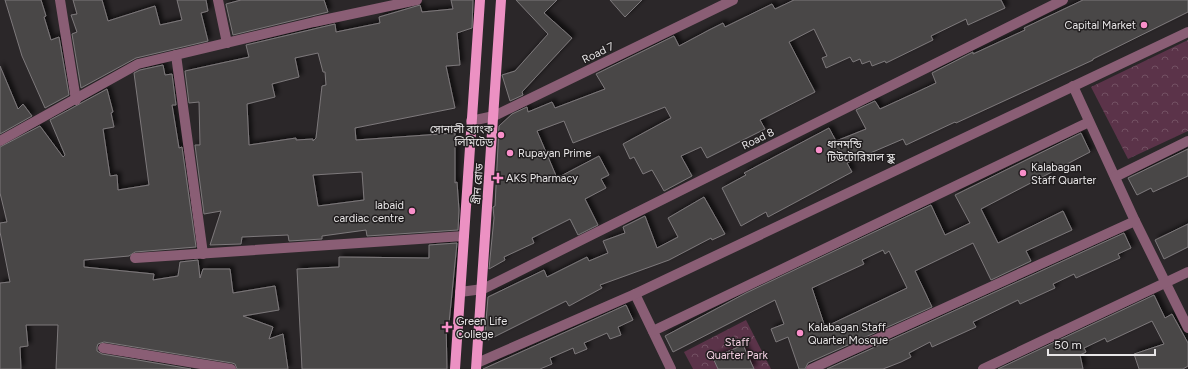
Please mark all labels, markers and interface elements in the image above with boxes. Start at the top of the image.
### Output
place label: Capital Market [1065,19,1136,32]
marker: Capital Market [1139,20,1149,30]
street label: Road 7 [580,40,616,66]
place label: সোনালী ব্যাংক লিমিটেড [430,123,493,149]
street label: Road 8 [740,125,777,152]
marker: সোনালী ব্যাংক লিমিটেড [496,130,506,140]
place label: ধানমন্ডি টিউটোরিয়াল স্কুল [826,138,895,164]
marker: ধানমন্ডি টিউটোরিয়াল স্কুল [814,145,824,155]
place label: Rupayan Prime [518,147,591,160]
marker: Rupayan Prime [505,148,515,158]
place label: Kalabagan Staff Quarter [1031,161,1097,187]
street label: গ্রীন রোড [470,163,486,205]
marker: Kalabagan Staff Quarter [1018,168,1028,178]
place label: AKS Pharmacy [506,172,578,185]
marker: AKS Pharmacy [493,173,503,183]
place label: labaid cardiac centre [333,199,404,225]
marker: labaid cardiac centre [407,206,417,216]
place label: Green Life College [456,315,507,341]
marker: Green Life College [441,321,453,333]
place label: Kalabagan Staff Quarter Mosque [808,321,888,347]
marker: Kalabagan Staff Quarter Mosque [795,328,805,338]
scale bar [1048,331,1155,357]
park label: Staff Quarter Park [706,336,768,362]
text: 50 m [1054,338,1082,352]

